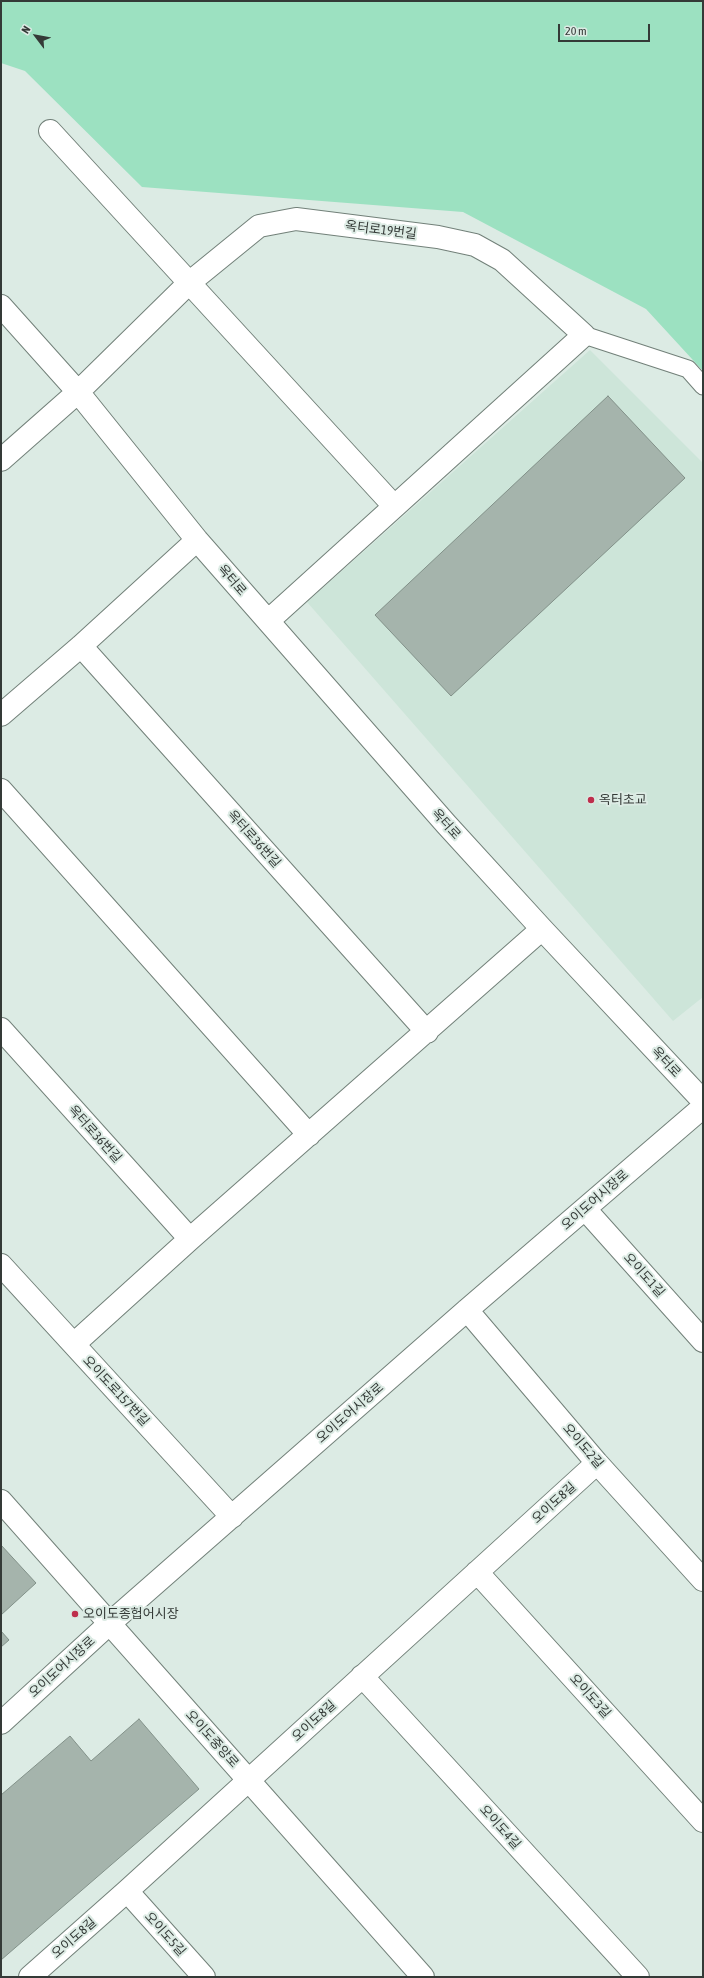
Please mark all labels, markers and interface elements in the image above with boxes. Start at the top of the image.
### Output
north arrow [16,16,56,56]
scale bar [560,16,652,42]
text: N [19,24,33,36]
text: 20 m [565,24,587,38]
street label: 옥터로19번길 [344,218,418,242]
street label: 옥터로 [214,561,250,599]
place label: 옥터초교 [599,792,647,808]
marker: 옥터초교 [586,795,596,805]
street label: 옥터로 [428,805,464,843]
street label: 옥터로36번길 [224,807,284,871]
street label: 옥터로 [648,1044,684,1080]
street label: 옥터로36번길 [65,1102,125,1166]
street label: 오이도어시장로 [558,1167,632,1233]
street label: 오이도1길 [620,1250,668,1300]
street label: 오이도로157번길 [80,1353,152,1429]
street label: 오이도어시장로 [313,1380,387,1446]
street label: 오이도2길 [559,1421,607,1471]
street label: 오이도8길 [529,1479,579,1527]
place label: 오이도종헙어시장 [83,1606,179,1622]
marker: 오이도종헙어시장 [70,1609,80,1619]
street label: 오이도어시장로 [26,1633,98,1701]
street label: 오이도3길 [566,1671,614,1721]
street label: 오이도8길 [289,1697,339,1745]
street label: 오이도중앙로 [182,1707,242,1771]
street label: 오이도4길 [476,1802,524,1852]
street label: 오이도5길 [141,1909,189,1959]
street label: 오이도8길 [49,1914,99,1962]

